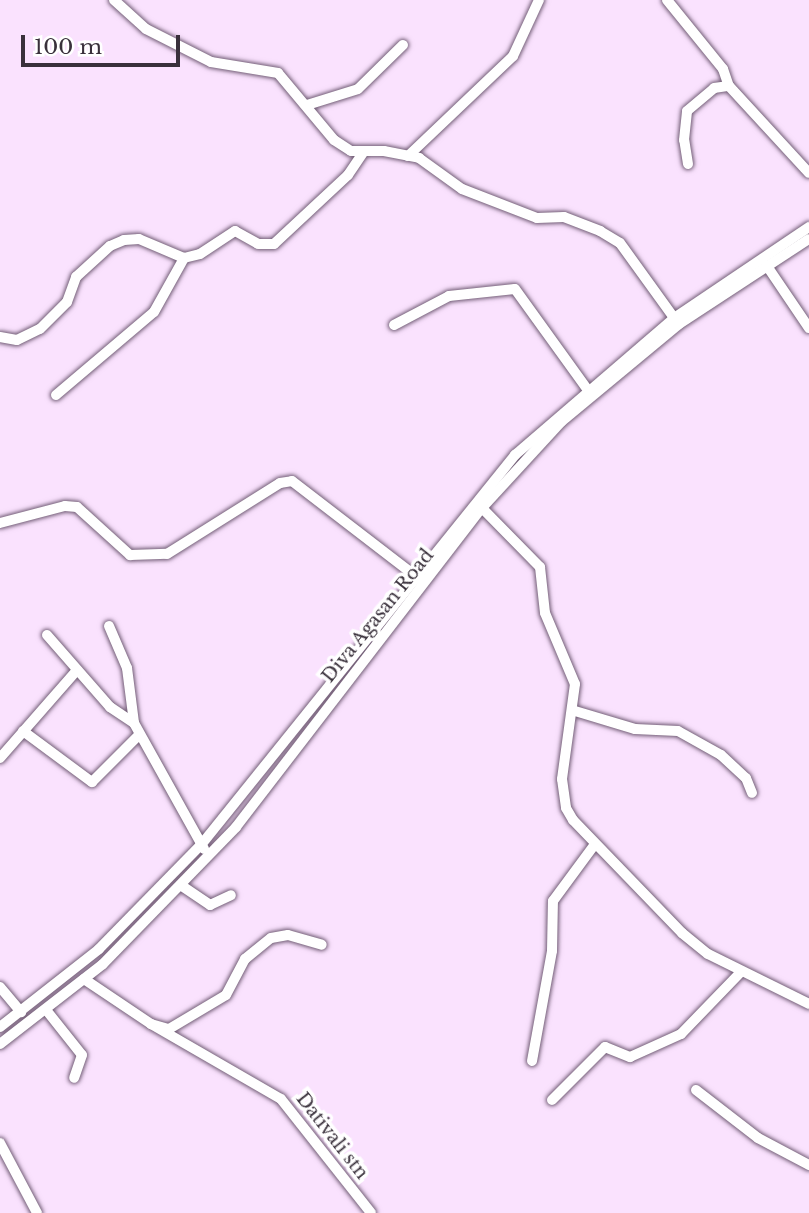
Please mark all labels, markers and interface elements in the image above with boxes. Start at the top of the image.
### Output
scale bar [24,21,184,65]
text: 100 m [34,34,102,60]
street label: Diva Agasan Road [317,545,439,687]
street label: Dativali stn [292,1088,372,1184]

